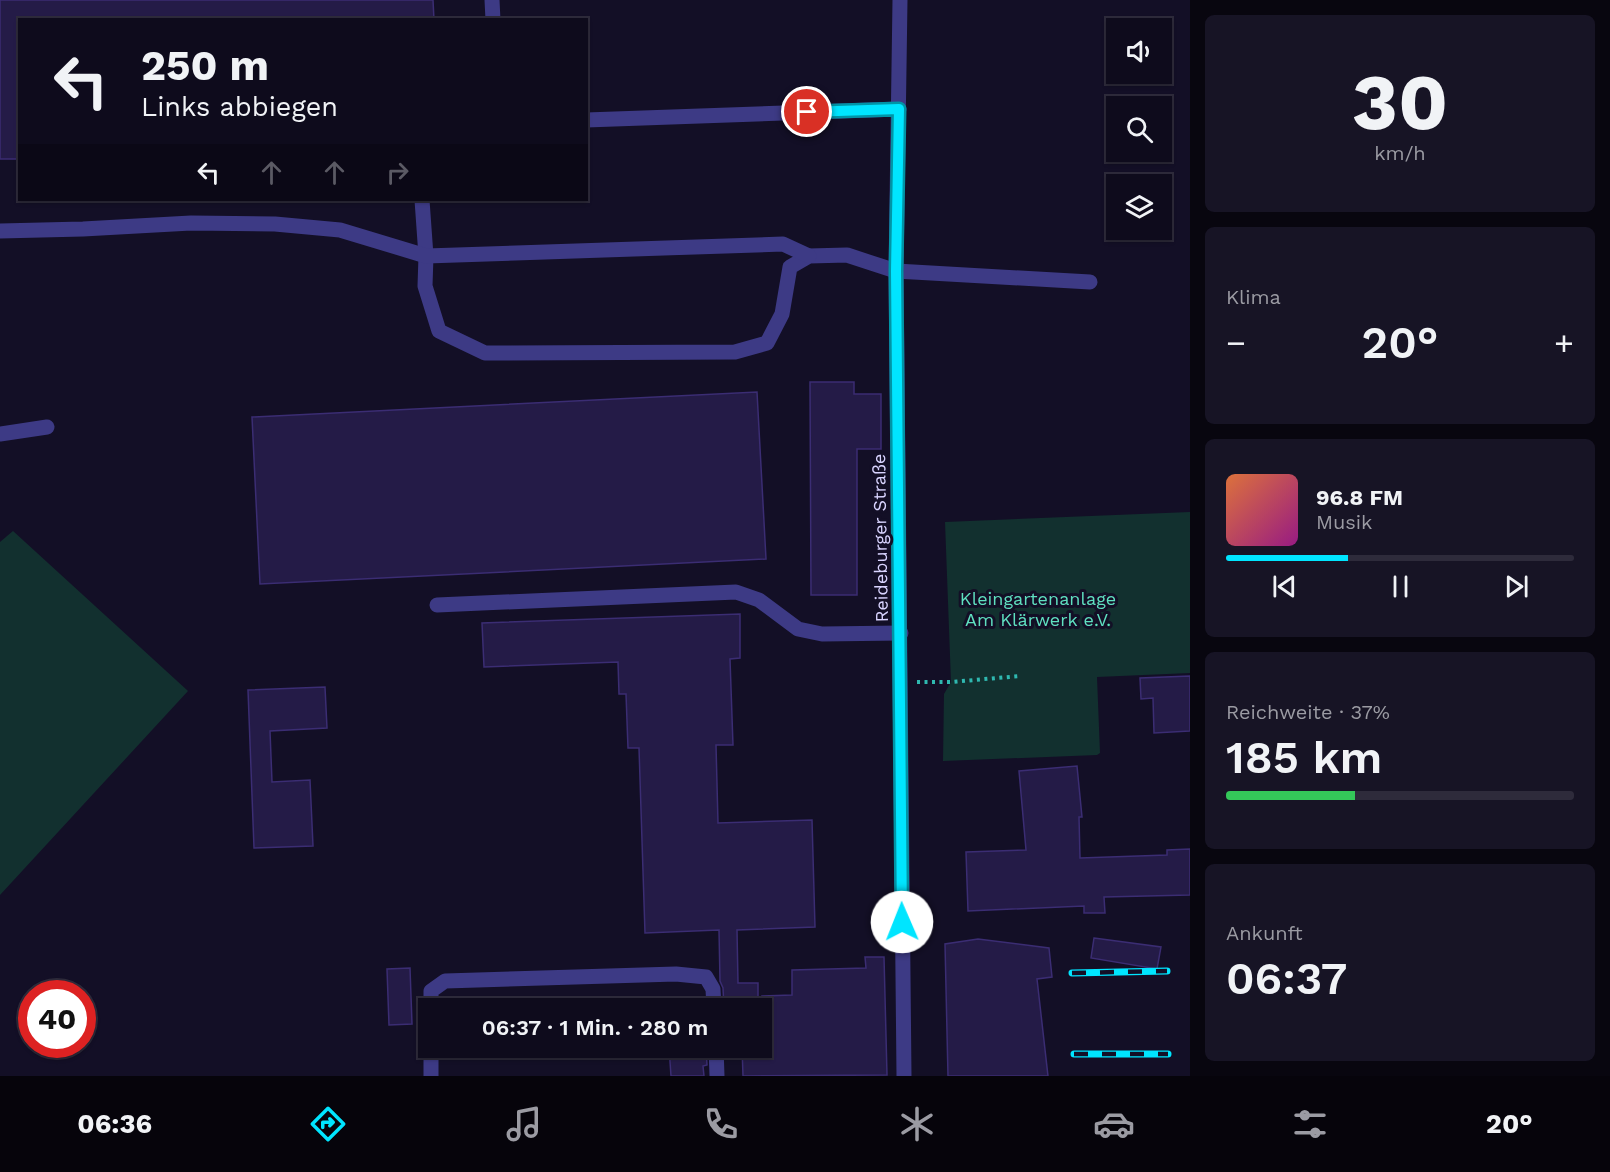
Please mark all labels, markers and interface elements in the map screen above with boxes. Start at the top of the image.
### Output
map controls [1106,18,1172,240]
button: sound [1106,18,1172,84]
text: 250 m [141,41,269,90]
icon: left [42,42,120,120]
text: 30 [1352,56,1448,148]
pin [781,86,832,137]
text: Links abbiegen [141,91,338,123]
icon: arrive [790,95,823,128]
button: search [1106,96,1172,162]
text: km/h [1374,141,1426,165]
icon: left [192,156,225,189]
icon: ahead [255,156,288,189]
icon: ahead [318,156,351,189]
icon: right [381,156,414,189]
button: layers [1106,174,1172,240]
text: Klima [1226,285,1281,309]
text: 20° [1362,316,1438,369]
text: − [1226,323,1246,362]
text: + [1554,323,1574,362]
street label: Reideburger Straße [868,453,892,623]
text: 96.8 FM [1316,485,1403,510]
text: Musik [1316,510,1372,534]
icon: previous [1268,570,1301,603]
icon: pause [1384,570,1417,603]
icon: next [1500,570,1533,603]
park label: Kleingartenanlage Am Klärwerk e.V. [960,588,1116,630]
text: Reichweite · 37% [1226,700,1390,724]
text: 185 km [1226,731,1382,784]
position arrow [870,890,934,954]
text: Ankunft [1226,921,1303,945]
text: 06:37 [1226,952,1347,1005]
speed limit sign: 40 [18,980,96,1058]
text: 06:37 · 1 Min. · 280 m [482,1015,708,1040]
icon: directions [307,1103,349,1145]
icon: music [503,1103,545,1145]
icon: phone [700,1103,742,1145]
icon: climate [896,1103,938,1145]
icon: car [1093,1103,1135,1145]
icon: filters [1289,1103,1331,1145]
text: 06:36 [77,1108,152,1140]
text: 20° [1486,1108,1533,1140]

